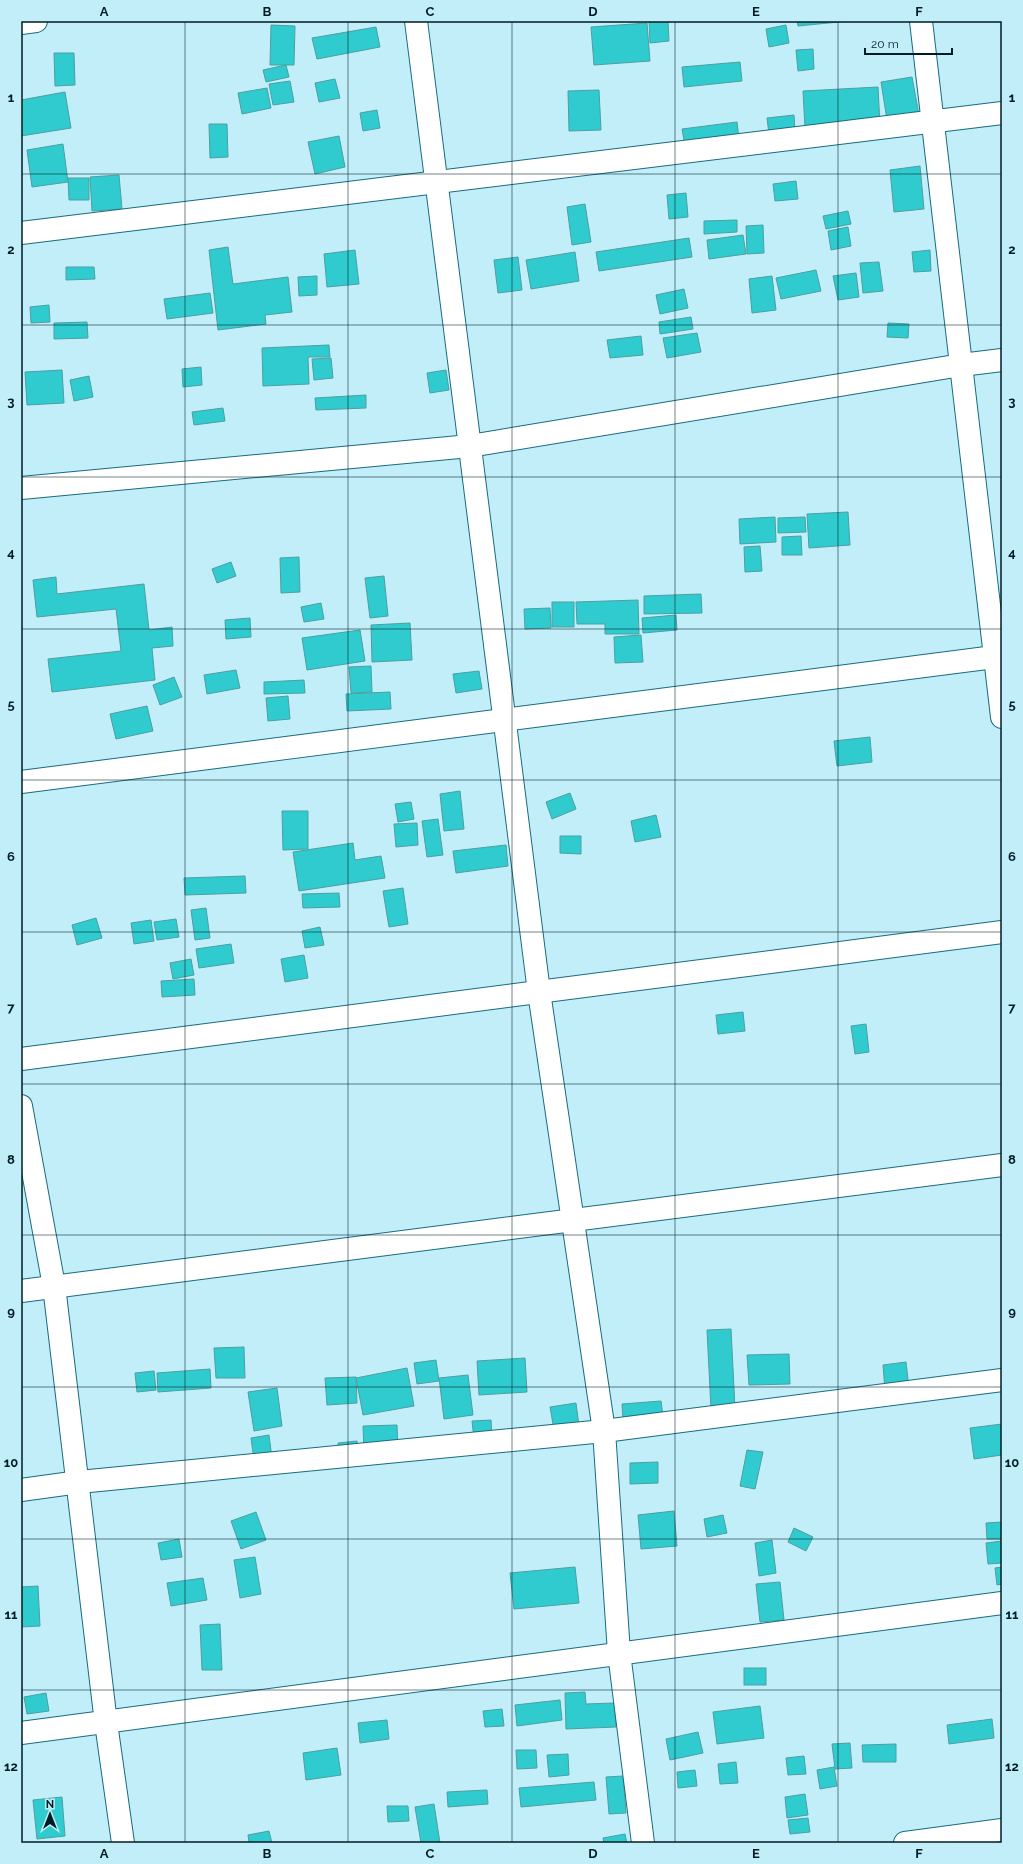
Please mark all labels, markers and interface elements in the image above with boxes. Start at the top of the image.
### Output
text: A [100,4,109,19]
text: B [263,4,272,19]
text: C [426,4,435,19]
text: D [588,4,598,19]
text: E [752,4,760,19]
text: F [915,4,923,19]
scale bar [865,30,952,56]
text: 20 m [871,37,899,51]
text: 1 [8,90,15,105]
text: 1 [1009,90,1016,105]
text: 2 [7,242,15,257]
text: 2 [1008,242,1016,257]
text: 3 [7,394,15,409]
text: 3 [1008,394,1016,409]
text: 4 [7,545,15,560]
text: 4 [1008,545,1016,560]
text: 5 [7,697,15,712]
text: 5 [1008,697,1016,712]
text: 6 [7,849,15,864]
text: 6 [1008,849,1016,864]
text: 7 [7,1000,15,1015]
text: 7 [1008,1000,1016,1015]
text: 8 [7,1152,15,1167]
text: 8 [1008,1152,1016,1167]
text: 9 [7,1304,15,1319]
text: 9 [1008,1304,1016,1319]
text: 10 [4,1455,18,1470]
text: 10 [1005,1455,1019,1470]
text: 11 [5,1607,18,1622]
text: 11 [1006,1607,1019,1622]
text: 12 [4,1759,18,1774]
text: 12 [1005,1759,1019,1774]
north arrow [30,1794,70,1834]
text: N [46,1798,54,1811]
text: A [100,1846,109,1861]
text: B [263,1846,272,1861]
text: C [426,1846,435,1861]
text: D [588,1846,598,1861]
text: E [752,1846,760,1861]
text: F [915,1846,923,1861]

